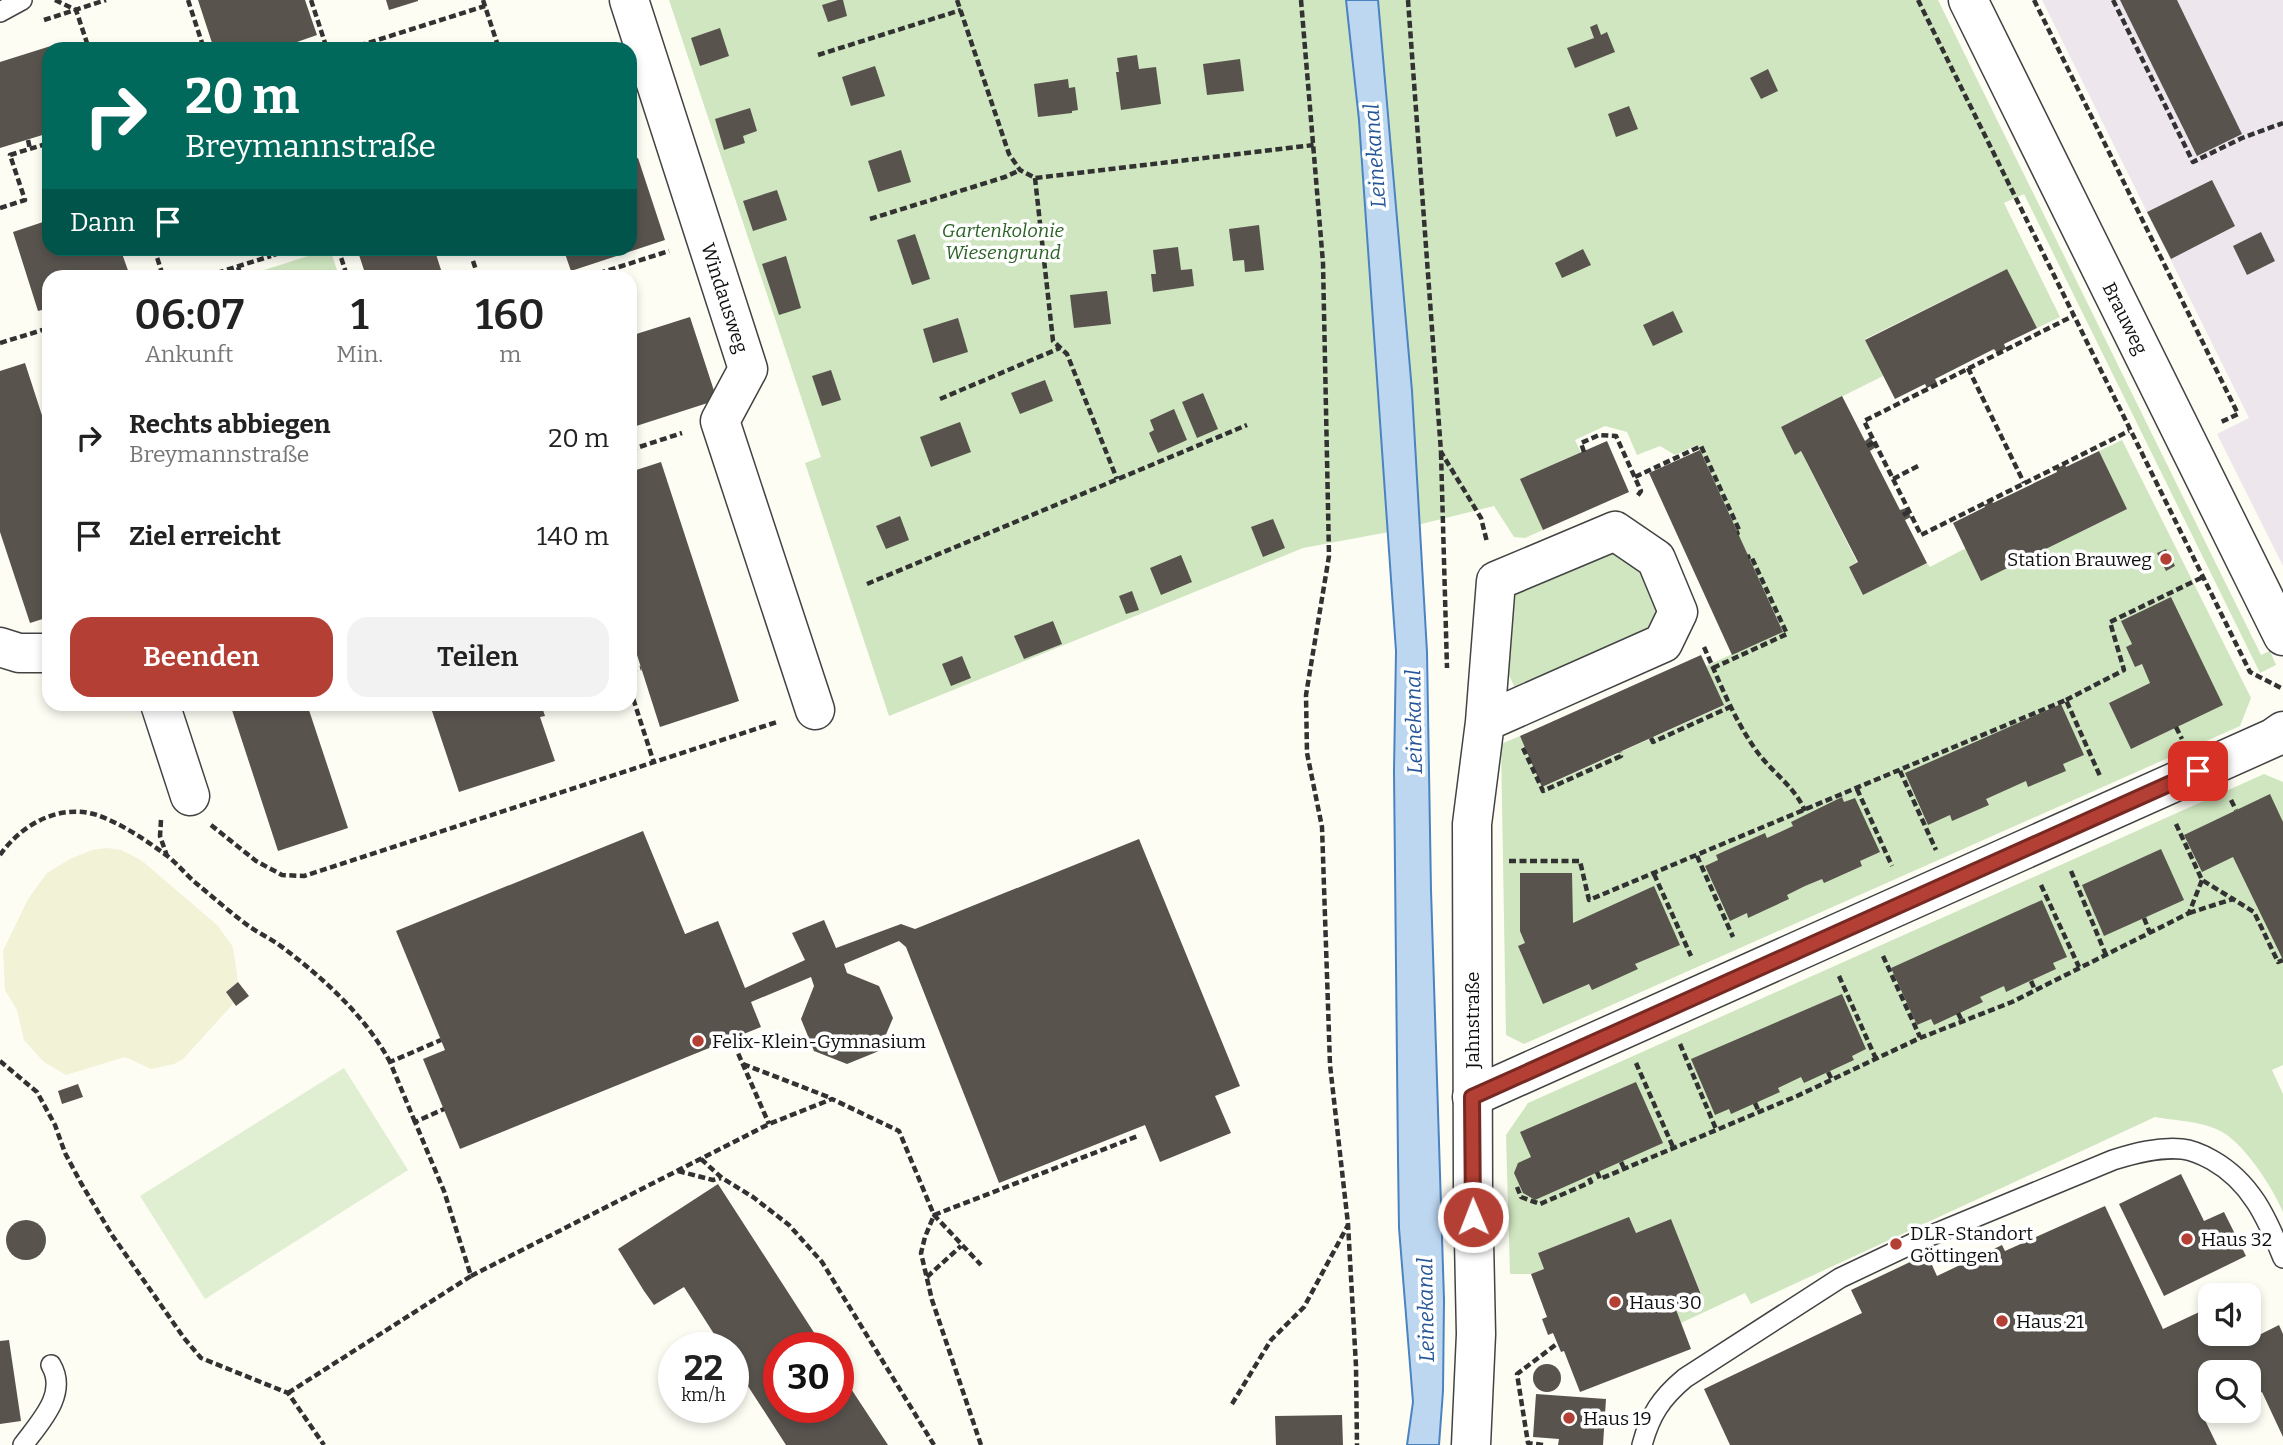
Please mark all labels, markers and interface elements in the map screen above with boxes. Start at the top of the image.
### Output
text: 20 m [185,67,299,126]
icon: right [70,70,161,161]
water label: Leinekanal [1358,103,1392,209]
text: Breymannstraße [185,127,436,165]
icon: arrive [149,203,187,241]
text: Dann [70,207,135,238]
park label: Gartenkolonie Wiesengrund [942,219,1065,264]
street label: Windausweg [697,240,754,356]
street label: Brauweg [2098,278,2153,358]
text: 06:07 [134,290,244,340]
text: 1 [351,290,369,340]
text: 160 [475,290,545,340]
text: Ankunft [145,340,233,368]
text: Min. [336,340,383,368]
text: m [499,340,521,368]
text: Rechts abbiegen [129,409,331,440]
icon: right [70,419,108,457]
text: 20 m [548,423,609,454]
text: Breymannstraße [129,440,309,468]
icon: arrive [70,517,108,555]
text: Ziel erreicht [129,521,281,552]
text: 140 m [537,521,609,552]
place label: Station Brauweg [2007,548,2152,571]
marker: Station Brauweg [2158,551,2174,567]
button: Beenden [70,617,333,697]
button: Teilen [347,617,609,697]
water label: Leinekanal [1400,669,1428,774]
pin [2168,741,2228,801]
icon: arrive [2179,752,2217,790]
street label: Jahnstraße [1461,972,1484,1069]
place label: Felix-Klein-Gymnasium [712,1030,926,1053]
marker: Felix-Klein-Gymnasium [690,1033,706,1049]
position arrow [1436,1180,1510,1254]
place label: DLR-Standort Göttingen [1910,1222,2033,1267]
place label: Haus 32 [2201,1228,2272,1251]
marker: Haus 32 [2179,1231,2195,1247]
marker: DLR-Standort Göttingen [1888,1236,1904,1252]
water label: Leinekanal [1412,1257,1440,1362]
map controls [2198,1283,2261,1423]
button: sound [2198,1283,2261,1346]
place label: Haus 30 [1629,1291,1702,1314]
marker: Haus 30 [1607,1294,1623,1310]
place label: Haus 21 [2016,1310,2084,1333]
marker: Haus 21 [1994,1313,2010,1329]
speed limit sign: 30 [763,1332,854,1423]
text: 22 [684,1347,723,1389]
button: search [2198,1360,2261,1423]
text: km/h [681,1384,726,1406]
place label: Haus 19 [1583,1407,1652,1430]
marker: Haus 19 [1561,1410,1577,1426]

